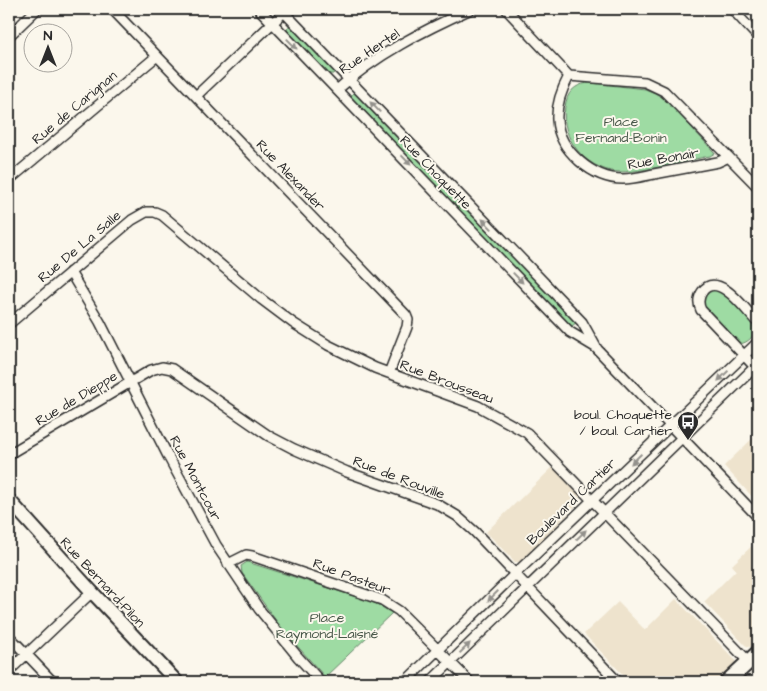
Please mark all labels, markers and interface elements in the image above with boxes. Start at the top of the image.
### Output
north arrow [22,22,72,72]
street label: Rue Hertel [335,24,404,80]
text: N [44,26,53,46]
one-way arrow [286,38,298,50]
street label: Rue de Carignan [28,66,122,149]
one-way arrow [369,101,381,113]
park label: Place Fernand-Bonin [575,112,667,148]
street label: Rue Choquette [395,131,476,214]
street label: Rue Alexander [251,136,330,216]
street label: Rue Bonair [626,143,701,175]
one-way arrow [399,154,411,166]
street label: Rue De La Salle [34,206,126,288]
one-way arrow [482,218,494,230]
one-way arrow [512,271,524,283]
street label: Rue Brousseau [397,355,496,409]
street label: Rue de Dieppe [32,366,122,431]
one-way arrow [717,370,729,382]
place label: boul. Choquette / boul. Cartier [574,405,672,441]
bus stop icon: boul. Choquette / boul. Cartier [676,410,700,441]
street label: Rue Montcour [164,432,226,525]
street label: Rue de Rouville [350,451,448,505]
one-way arrow [630,453,642,465]
street label: Boulevard Cartier [523,454,621,550]
one-way arrow [575,529,587,541]
street label: Rue Bernard-Pilon [55,533,149,632]
street label: Rue Pasteur [310,554,394,600]
one-way arrow [487,590,499,602]
park label: Place Raymond-Laisné [276,608,379,644]
one-way arrow [458,642,470,654]

